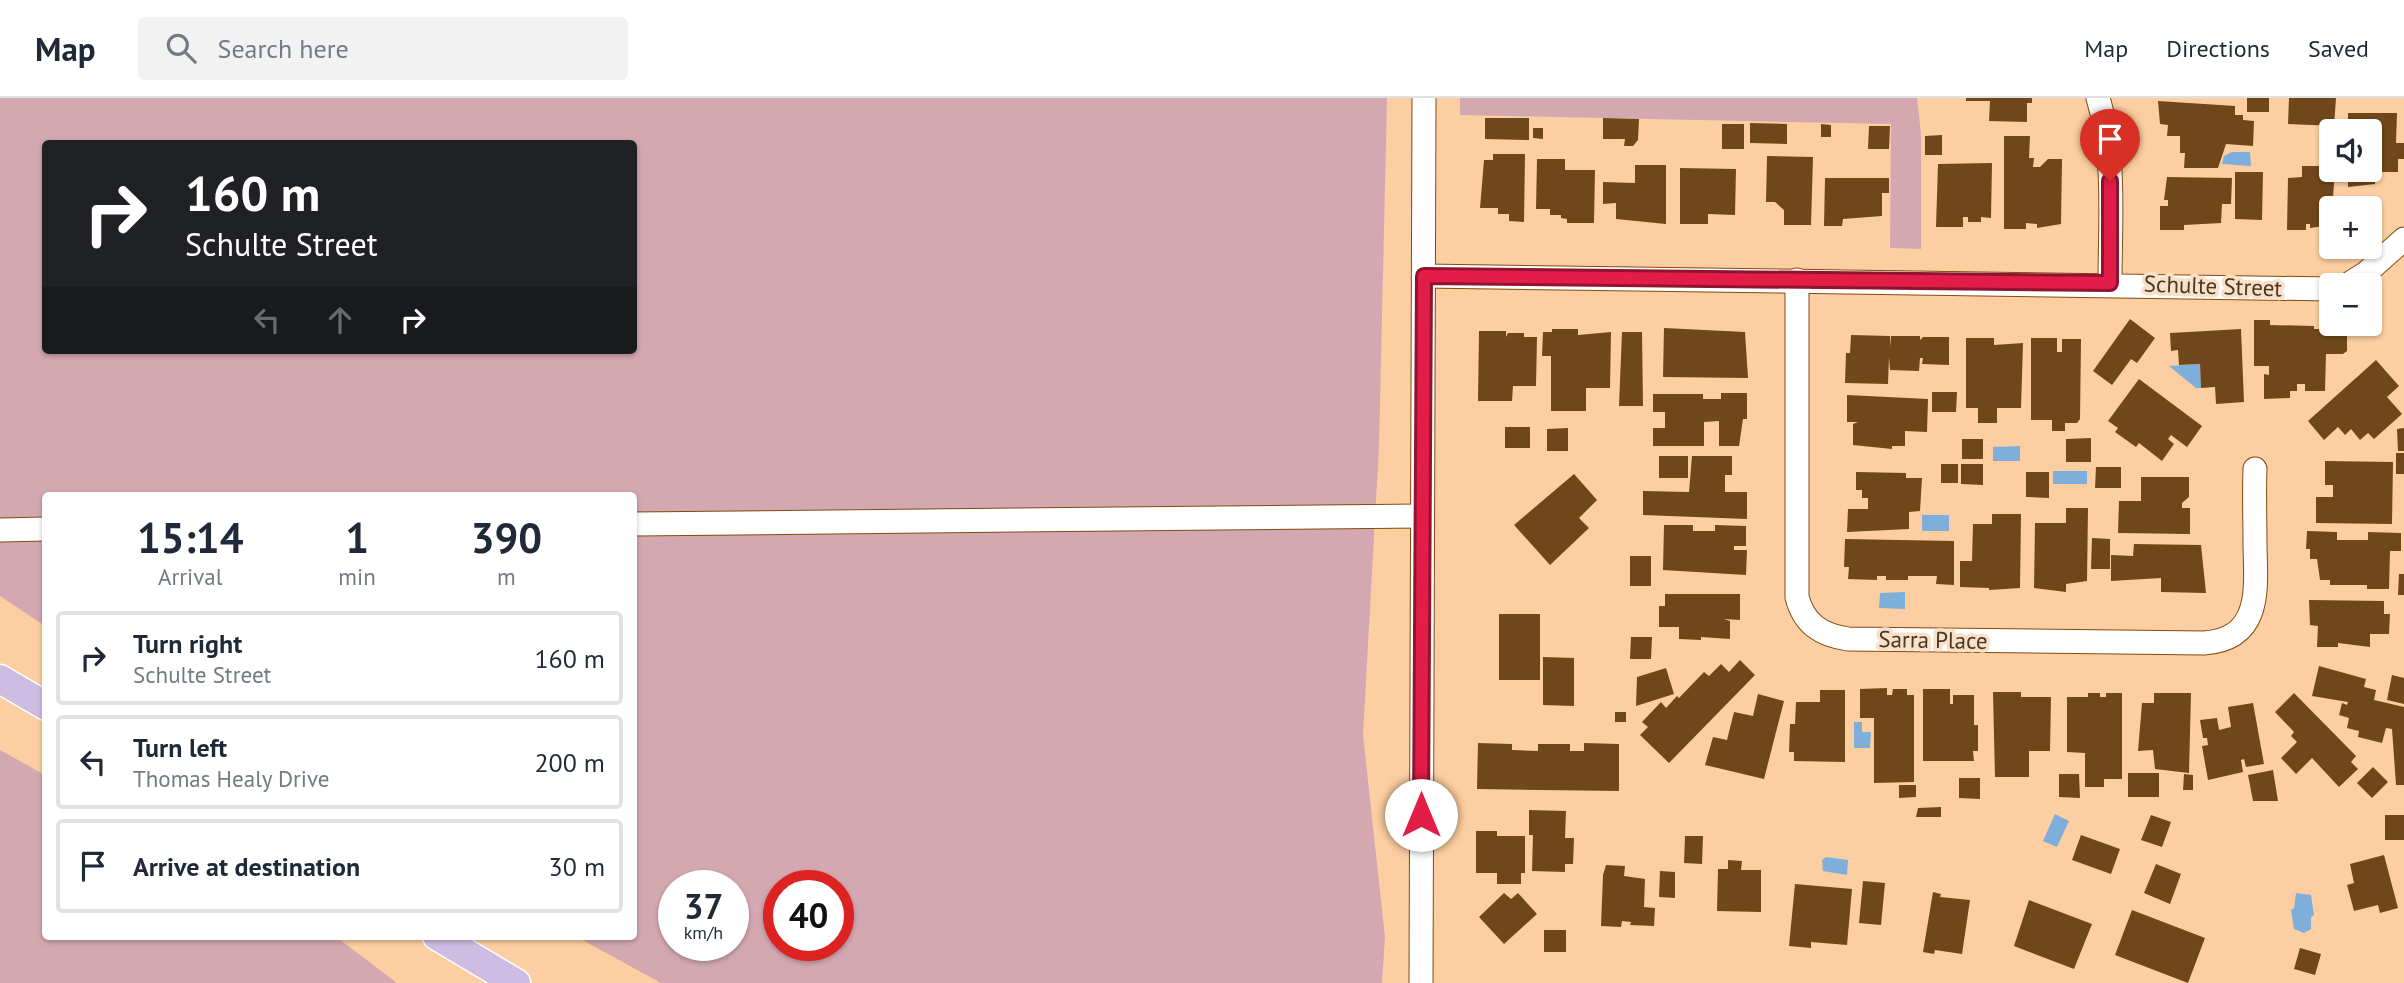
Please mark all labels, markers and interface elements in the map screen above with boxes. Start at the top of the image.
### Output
search box [138,17,628,80]
text: Map [35,27,96,70]
icon: search [162,29,200,67]
text: Search here [218,32,349,65]
text: Map [2084,33,2128,64]
text: Directions [2166,33,2270,64]
text: Saved [2308,33,2369,64]
pin [2080,109,2140,181]
map controls [2319,119,2382,336]
button: sound [2319,119,2382,182]
icon: arrive [2091,120,2129,158]
text: 160 m [185,161,320,225]
icon: right [70,168,161,259]
button: + [2319,196,2382,259]
text: Schulte Street [185,223,378,265]
street label: Schulte Street [2143,269,2283,302]
button: − [2319,273,2382,336]
icon: left [248,301,286,339]
icon: ahead [321,301,359,339]
icon: right [394,301,432,339]
text: 15:14 [137,510,243,565]
text: 1 [345,510,369,565]
text: 390 [471,510,542,565]
text: Arrival [158,562,222,591]
text: min [338,562,376,591]
text: m [497,562,516,591]
street label: Sarra Place [1878,624,1988,655]
text: Turn right [133,627,242,660]
icon: right [74,639,112,677]
text: 160 m [534,642,605,675]
text: Schulte Street [133,660,271,689]
text: Turn left [133,731,227,764]
icon: left [74,743,112,781]
text: 200 m [534,746,605,779]
text: Thomas Healy Drive [133,764,329,793]
position arrow [1384,778,1458,852]
icon: arrive [74,847,112,885]
text: Arrive at destination [133,850,360,883]
text: 30 m [549,850,605,883]
speed limit sign: 40 [763,870,854,961]
text: 37 [684,883,723,929]
text: km/h [684,921,723,944]

